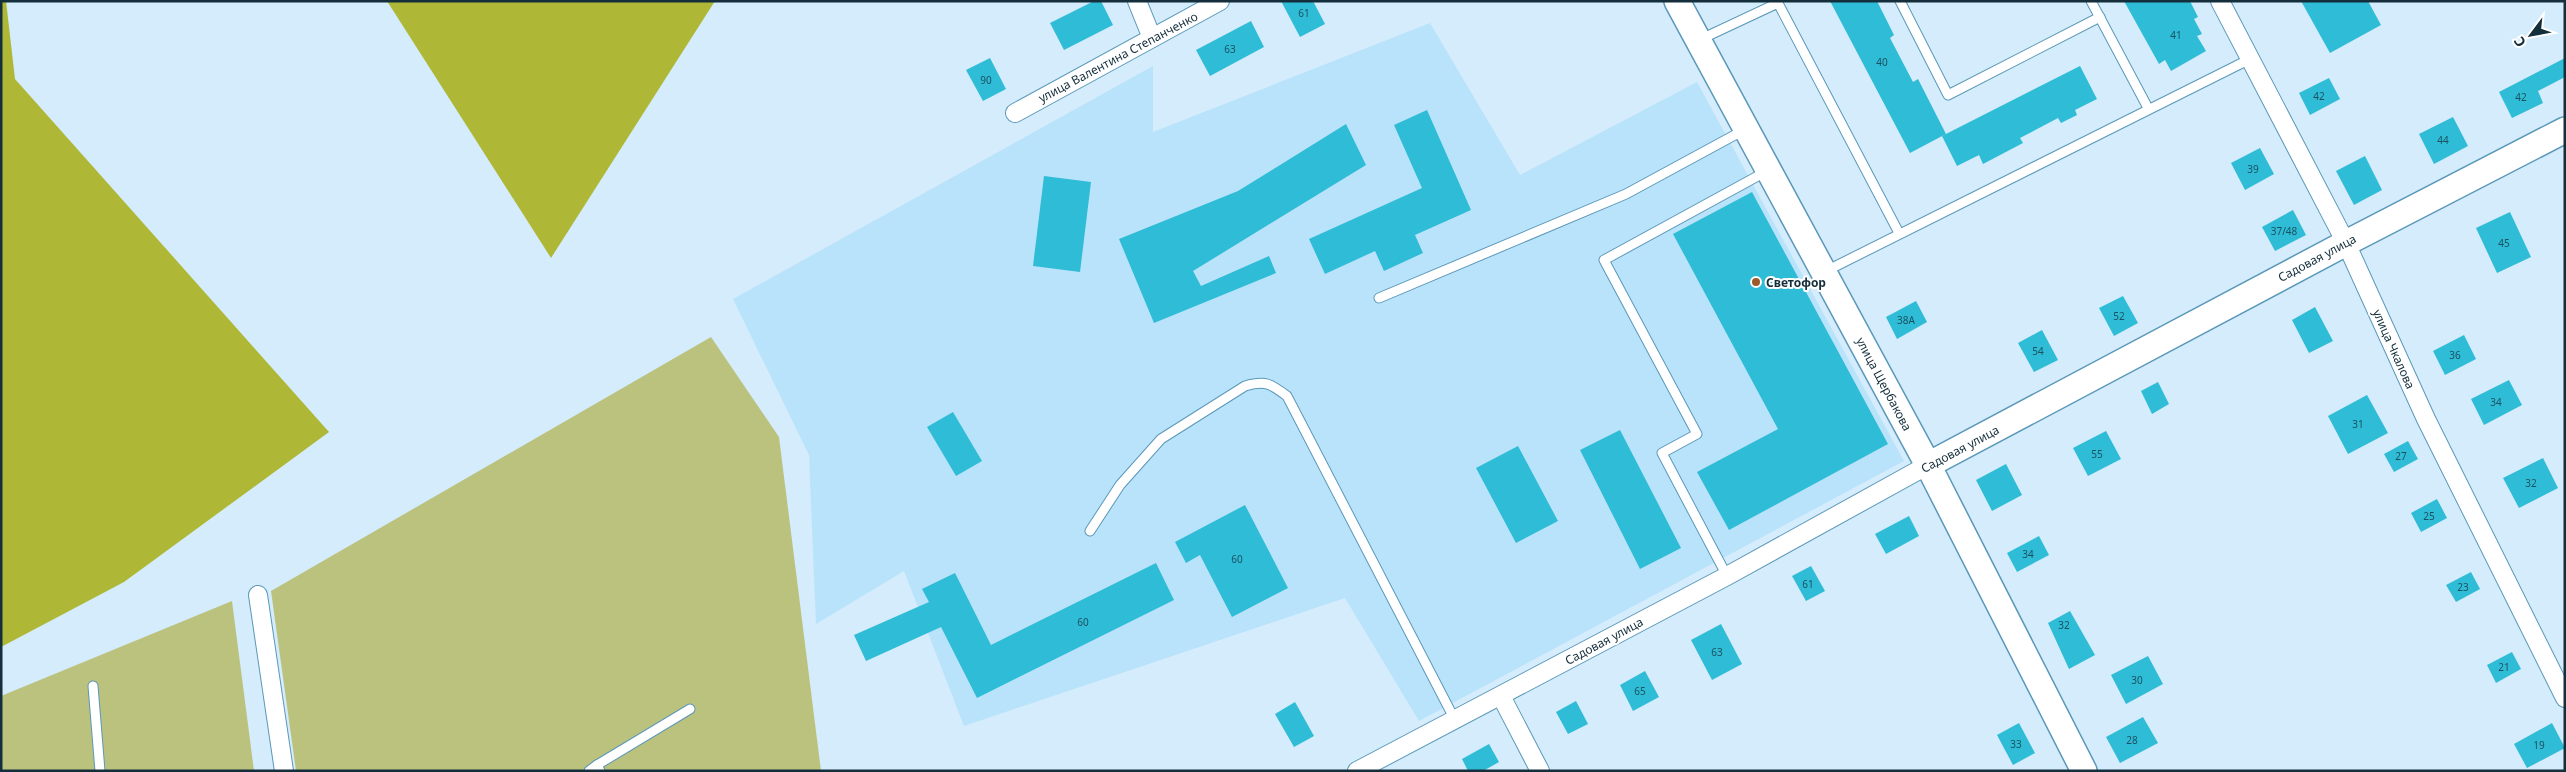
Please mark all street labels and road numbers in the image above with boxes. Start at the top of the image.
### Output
street label: улица Валентина Степанченко [1035,8,1201,106]
street label: Садовая улица [2275,230,2359,286]
street label: улица Чкалова [2369,306,2419,392]
street label: улица Щербакова [1852,334,1916,434]
street label: Садовая улица [1918,421,2002,477]
street label: Садовая улица [1562,613,1646,669]

